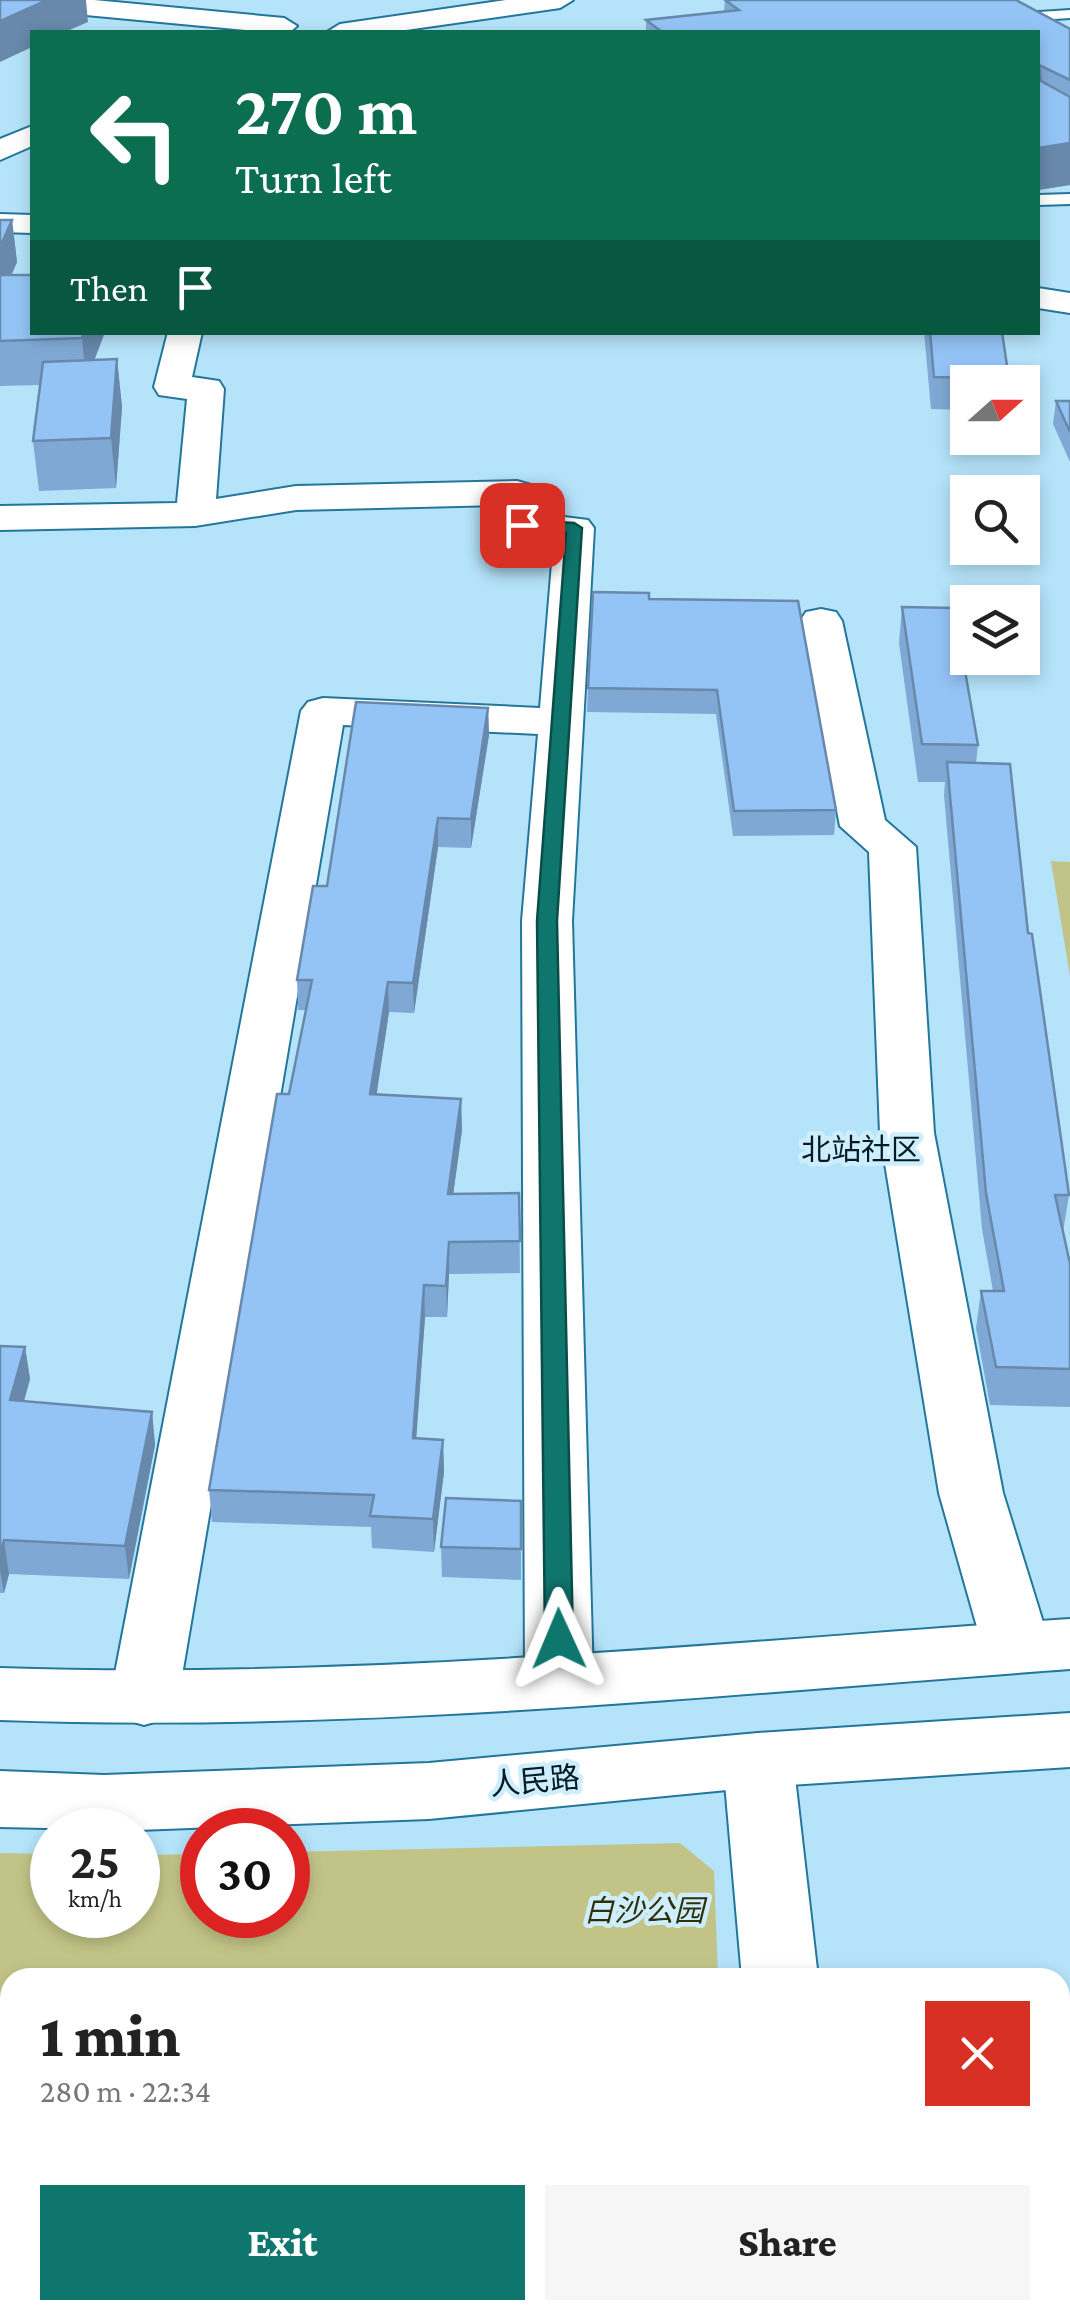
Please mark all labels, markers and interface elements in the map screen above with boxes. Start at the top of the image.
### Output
icon: left [70,70,200,200]
text: 270 m [235,71,417,149]
text: Turn left [235,153,392,203]
icon: arrive [168,260,223,315]
text: Then [70,267,148,309]
north arrow [950,365,1040,455]
map controls [950,365,1040,675]
button: search [950,475,1040,565]
pin [480,483,565,568]
icon: arrive [495,498,550,553]
button: layers [950,585,1040,675]
district label: 北站社区 [801,1133,921,1166]
position arrow [507,1587,611,1691]
street label: 人民路 [489,1760,581,1801]
speed limit sign: 30 [180,1808,310,1938]
text: 25 [70,1833,120,1889]
text: km/h [68,1885,122,1912]
park label: 白沙公园 [584,1894,708,1927]
button: close [925,2001,1030,2106]
text: 1 min [40,2002,180,2069]
text: 280 m · 22:34 [40,2073,211,2109]
button: Exit [40,2185,525,2300]
button: Share [545,2185,1030,2300]

